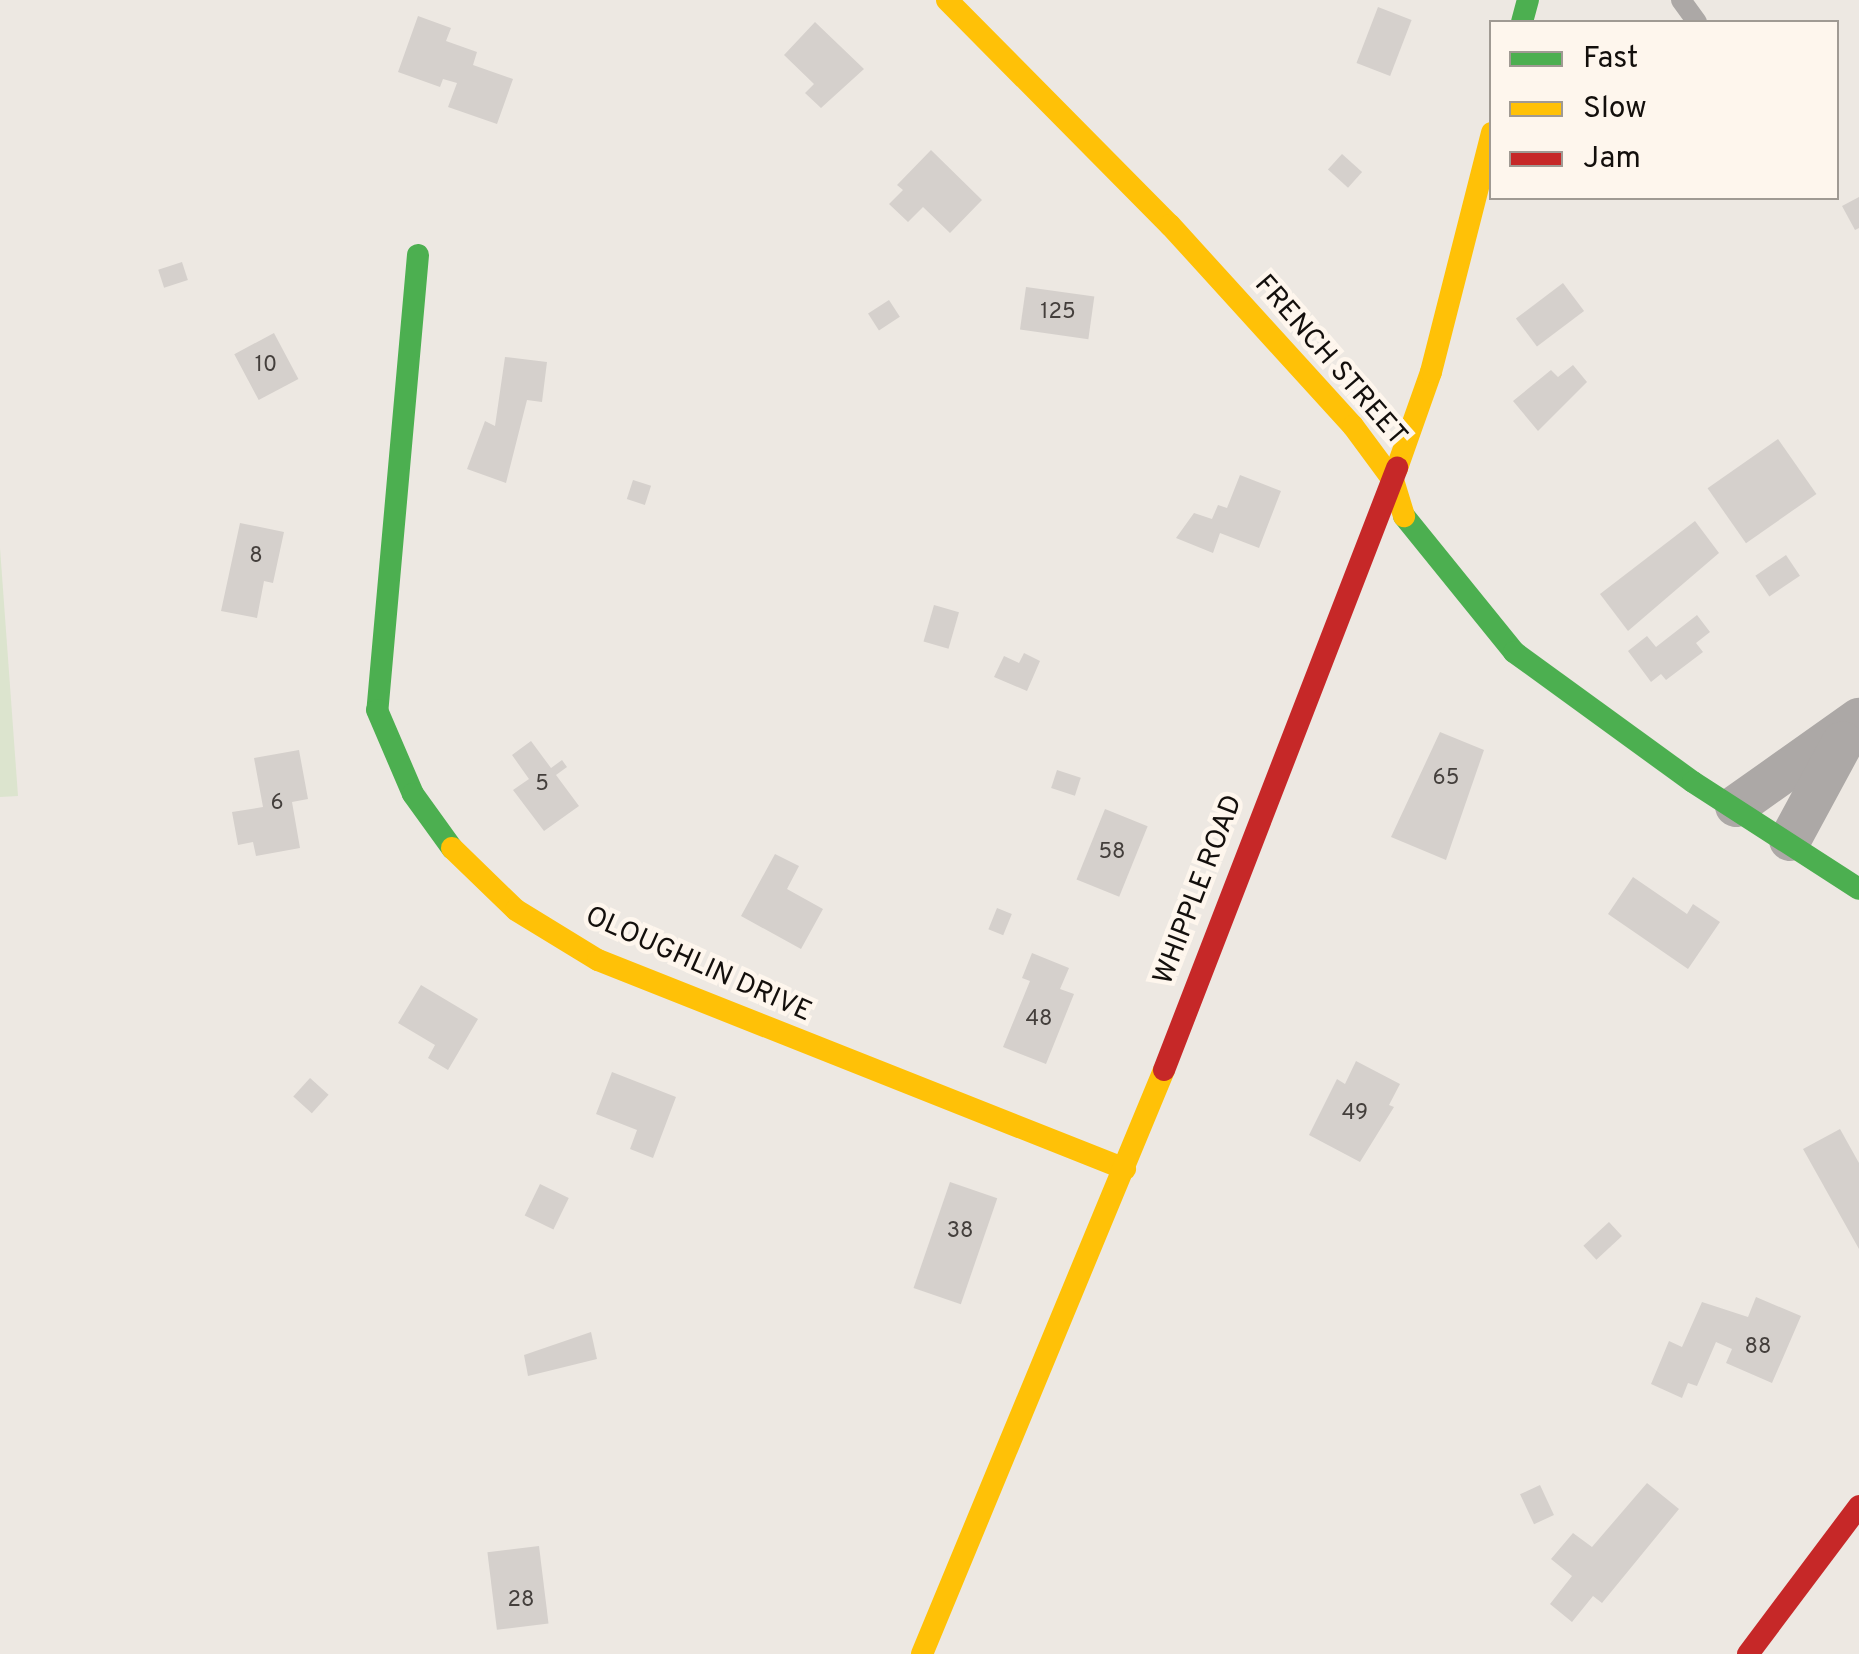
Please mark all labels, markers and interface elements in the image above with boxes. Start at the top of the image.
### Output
legend [1489,20,1839,200]
text: Fast [1583,41,1638,78]
text: Slow [1583,91,1647,128]
text: Jam [1583,141,1641,178]
street label: FRENCH STREET [1247,269,1413,453]
house number: 125 [1040,300,1076,326]
house number: 10 [255,353,277,379]
house number: 8 [249,544,263,570]
house number: 65 [1433,766,1459,792]
house number: 5 [535,772,549,798]
house number: 6 [270,791,284,817]
street label: WHIPPLE ROAD [1147,791,1251,989]
house number: 58 [1098,840,1126,866]
street label: OLOUGHLIN DRIVE [580,900,816,1030]
house number: 48 [1025,1007,1053,1033]
house number: 49 [1342,1101,1368,1127]
house number: 38 [947,1219,973,1245]
house number: 88 [1745,1335,1771,1361]
house number: 28 [508,1588,534,1614]

